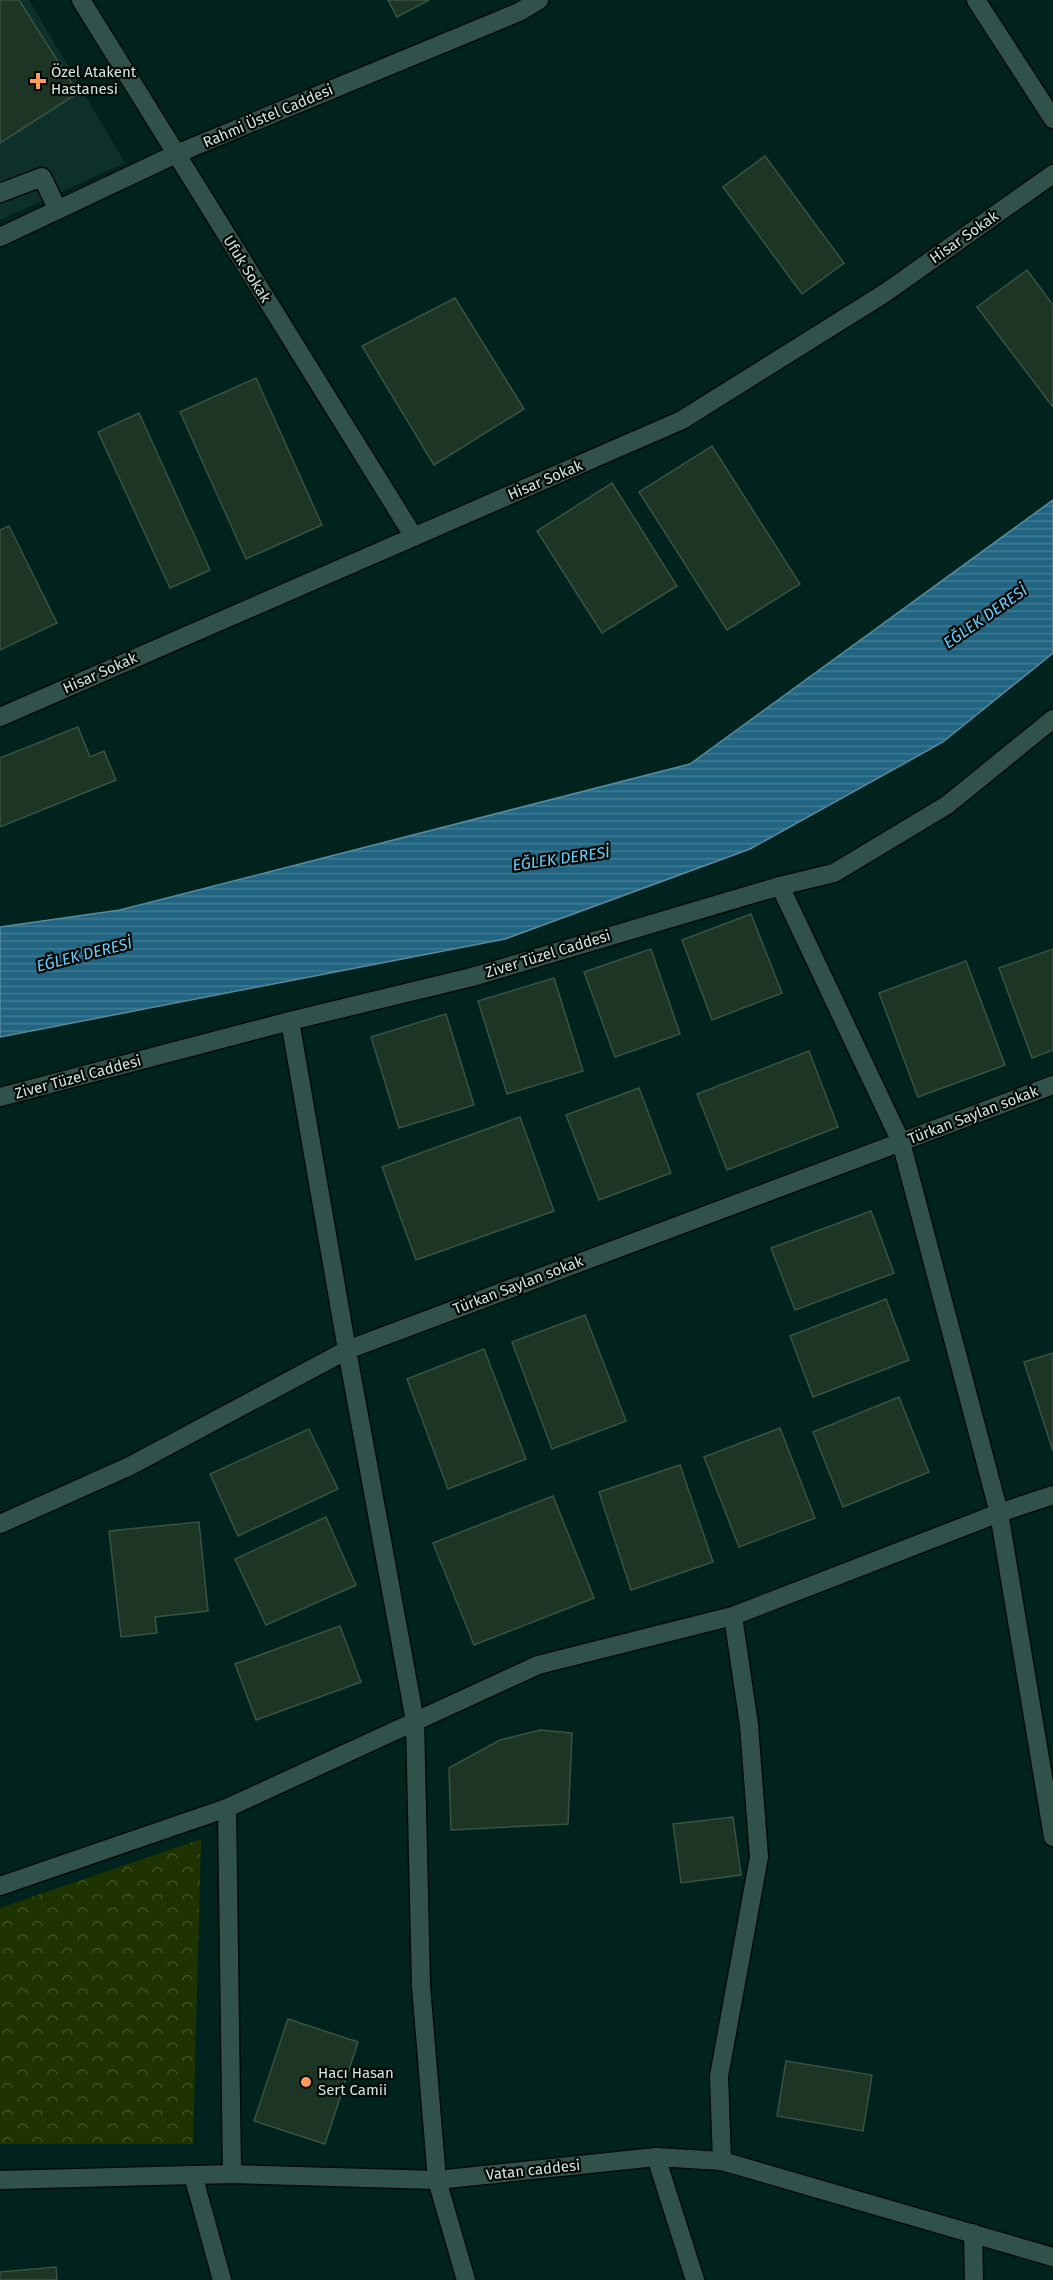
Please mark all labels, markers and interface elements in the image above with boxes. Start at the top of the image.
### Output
place label: Özel Atakent Hastanesi [51,63,137,98]
marker: Özel Atakent Hastanesi [29,72,47,90]
street label: Rahmi Üstel Caddesi [200,81,336,151]
street label: Hisar Sokak [926,207,1002,267]
street label: Ufuk Sokak [219,232,275,306]
street label: Hisar Sokak [505,456,585,504]
water label: EĞLEK DERESİ [939,580,1031,652]
street label: Hisar Sokak [60,648,140,697]
water label: EĞLEK DERESİ [511,841,611,875]
street label: Ziver Tüzel Caddesi [483,926,613,982]
water label: EĞLEK DERESİ [34,932,134,976]
street label: Ziver Tüzel Caddesi [13,1051,143,1103]
street label: Türkan Saylan sokak [905,1082,1041,1148]
street label: Türkan Saylan sokak [450,1252,586,1318]
place label: Hacı Hasan Sert Camii [318,2064,394,2099]
marker: Hacı Hasan Sert Camii [299,2075,313,2089]
street label: Vatan caddesi [485,2156,581,2184]

